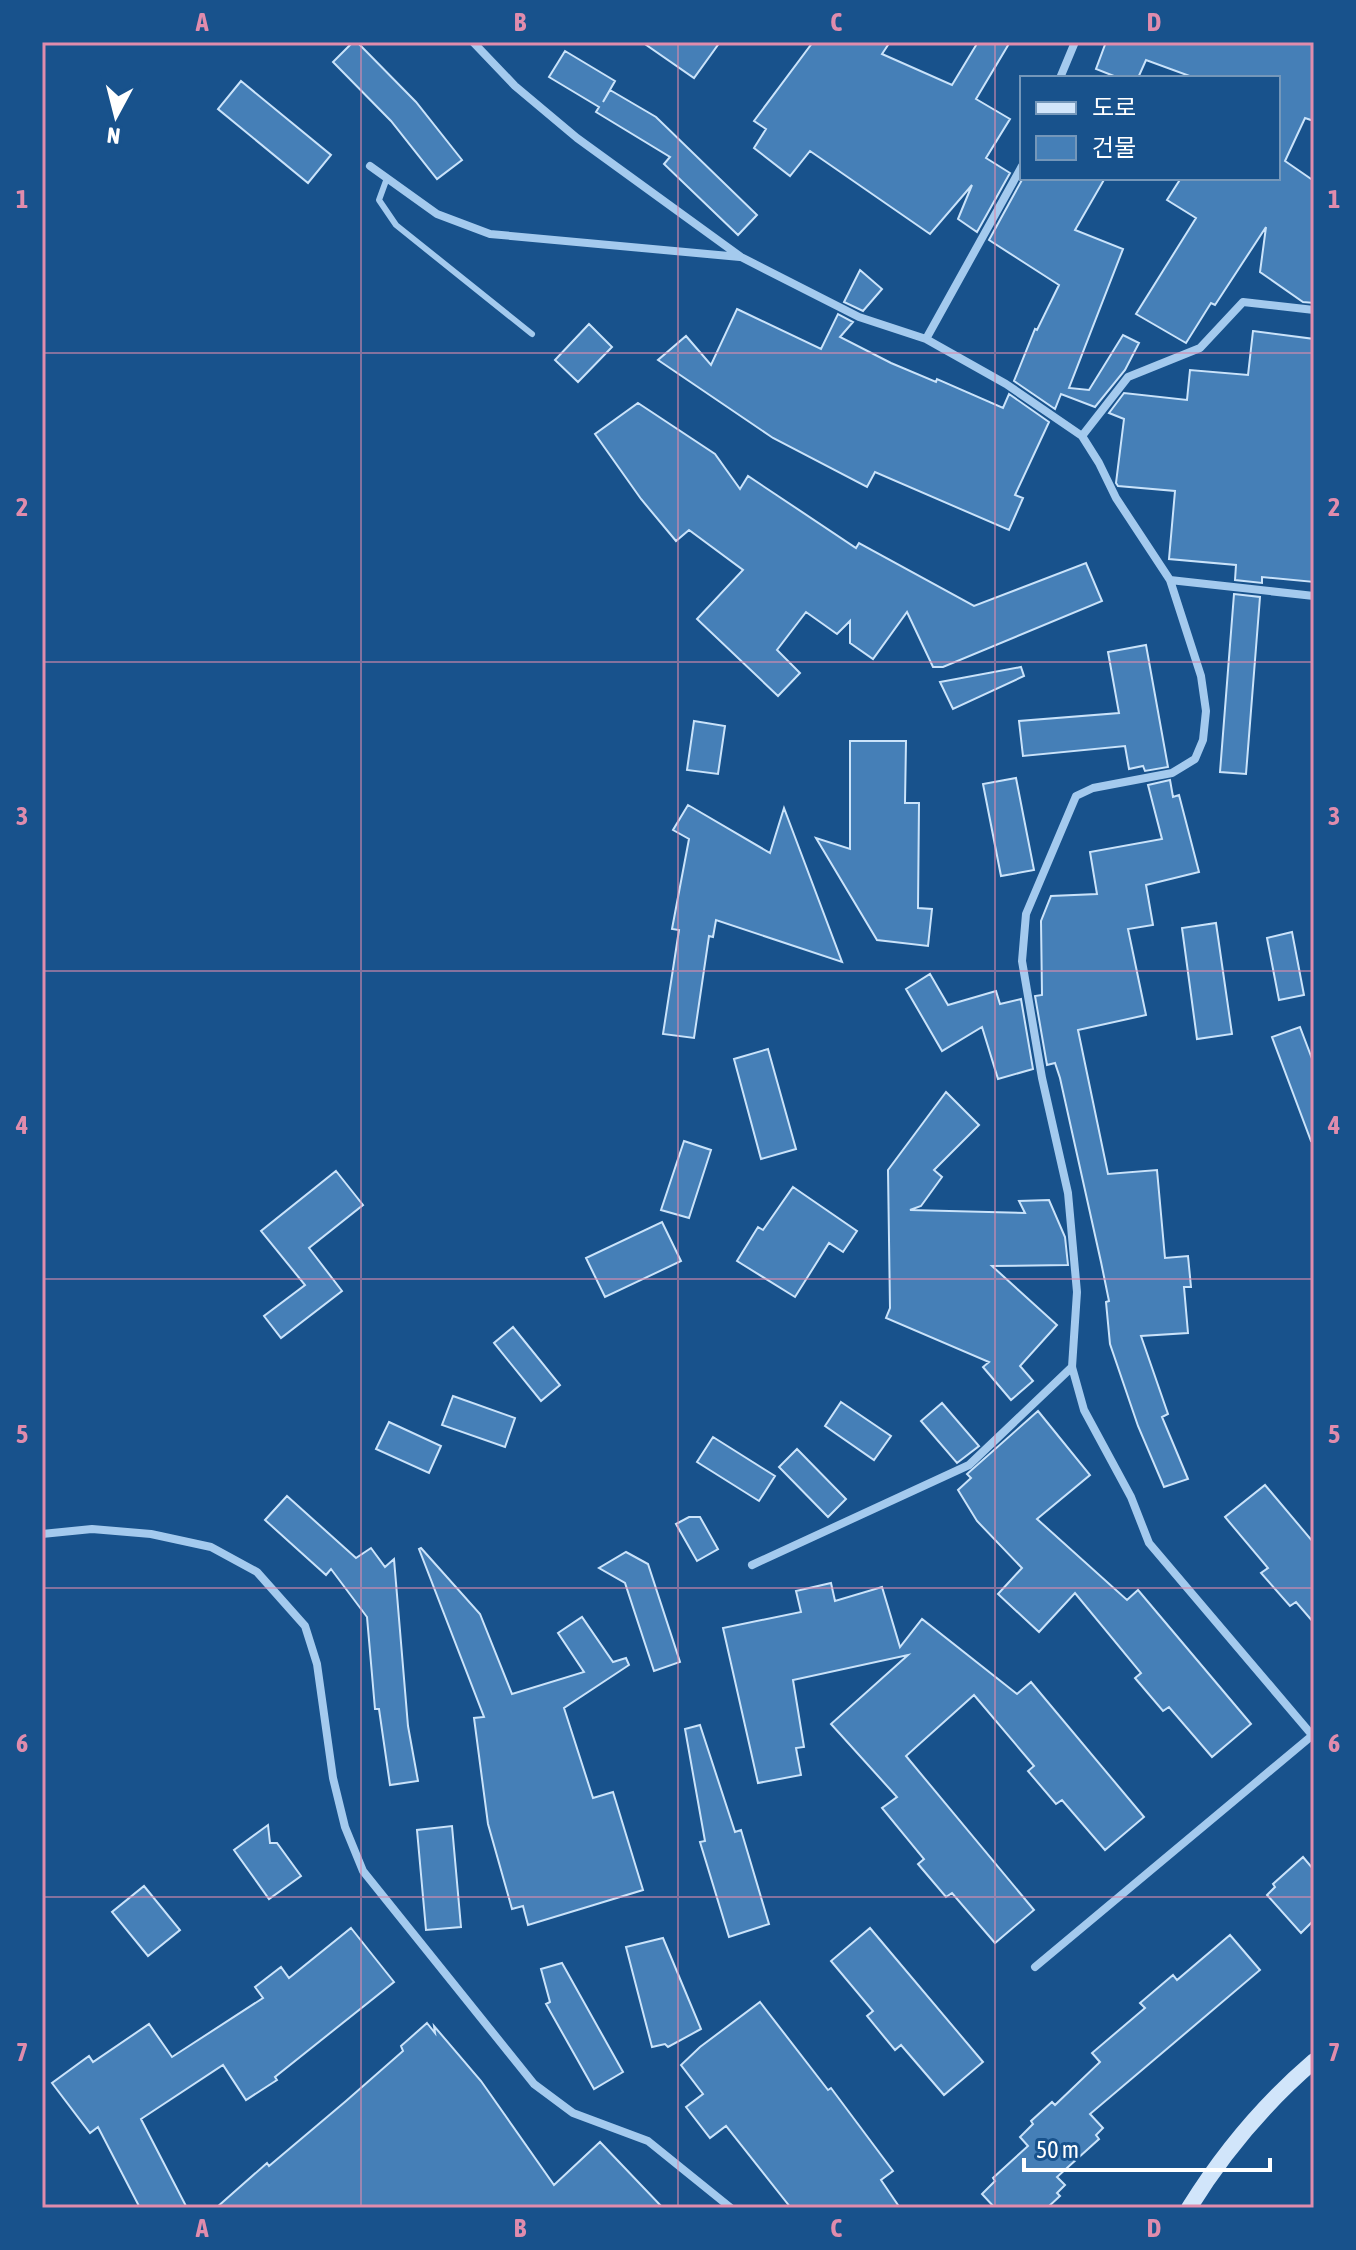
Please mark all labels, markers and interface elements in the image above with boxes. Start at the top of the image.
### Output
text: A [195,7,209,37]
text: B [514,7,527,37]
text: C [830,7,842,37]
text: D [1147,7,1161,37]
north arrow [76,76,156,156]
legend [1020,76,1280,180]
text: 도로 [1092,94,1136,121]
text: N [106,122,122,150]
text: 건물 [1092,134,1136,161]
text: 1 [16,184,28,214]
text: 1 [1328,184,1340,214]
text: 2 [16,492,28,522]
text: 2 [1328,492,1340,522]
text: 3 [16,801,28,831]
text: 3 [1328,801,1340,831]
text: 4 [15,1110,28,1140]
text: 4 [1327,1110,1340,1140]
text: 5 [16,1419,28,1449]
text: 5 [1328,1419,1340,1449]
text: 6 [16,1728,28,1758]
text: 6 [1328,1728,1340,1758]
text: 7 [16,2037,28,2067]
text: 7 [1328,2037,1340,2067]
scale bar [1024,2122,1270,2172]
text: 50 m [1036,2136,1079,2163]
text: A [195,2213,209,2243]
text: B [514,2213,527,2243]
text: C [830,2213,842,2243]
text: D [1147,2213,1161,2243]

